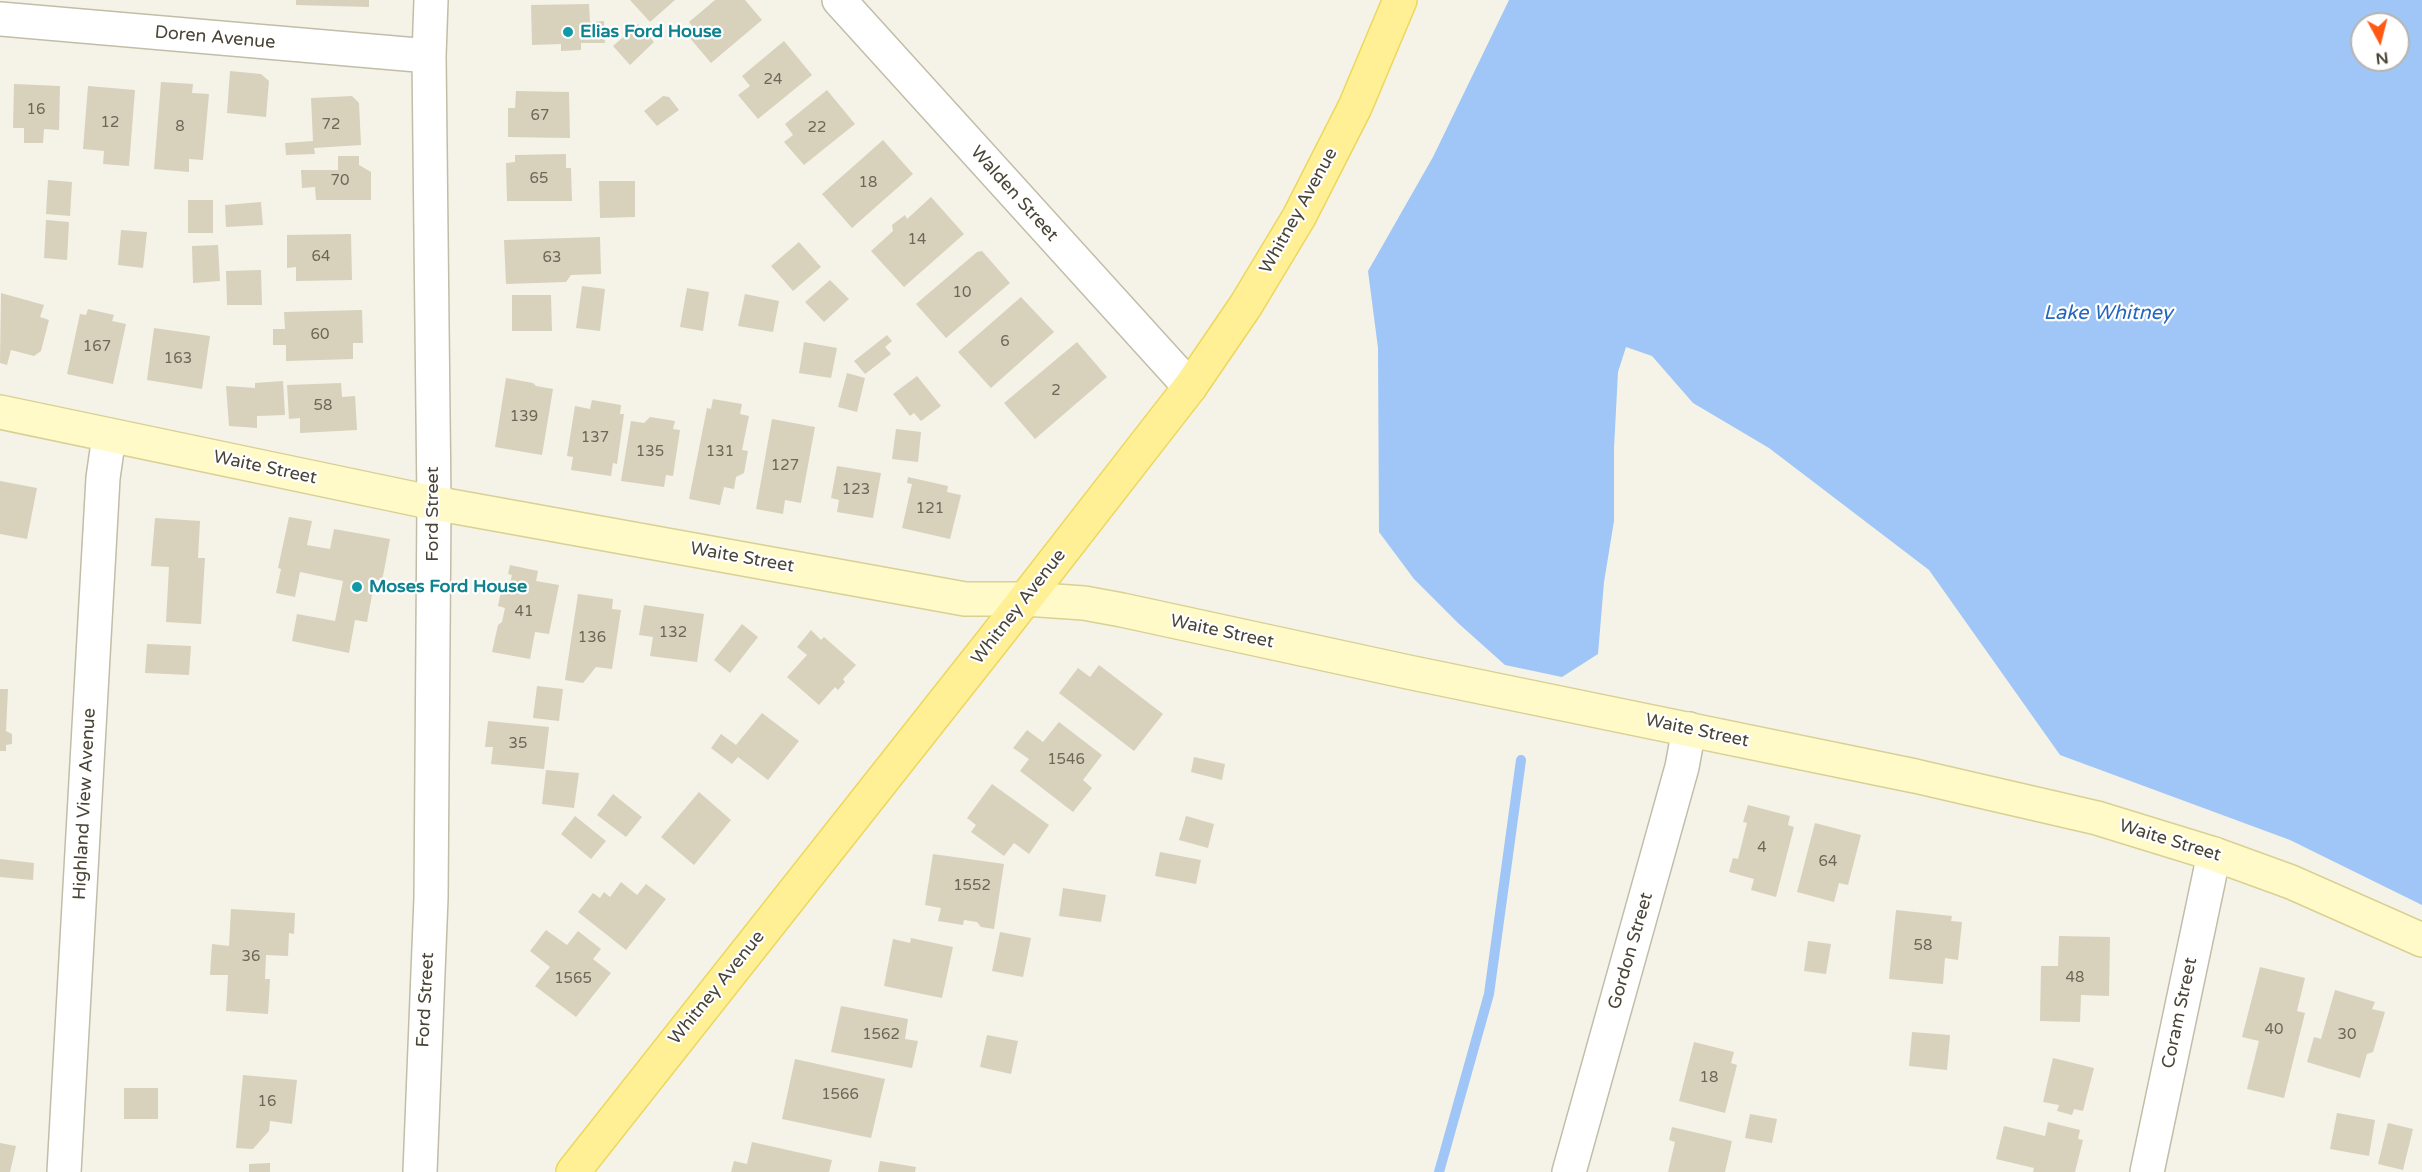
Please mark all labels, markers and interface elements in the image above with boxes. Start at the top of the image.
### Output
north arrow [2350,12,2410,72]
place label: Elias Ford House [580,21,722,43]
street label: Doren Avenue [154,22,276,54]
marker: Elias Ford House [561,25,575,39]
text: N [2374,47,2390,69]
house number: 24 [764,71,782,89]
house number: 16 [27,101,45,119]
house number: 67 [531,107,549,125]
house number: 12 [101,114,119,132]
house number: 72 [322,116,340,134]
house number: 8 [175,118,185,136]
house number: 22 [808,119,826,137]
street label: Walden Street [966,142,1062,246]
street label: Whitney Avenue [1256,144,1342,278]
house number: 65 [530,170,548,188]
house number: 70 [331,172,349,190]
house number: 18 [859,174,877,192]
house number: 14 [908,231,926,249]
house number: 64 [312,248,330,266]
house number: 63 [543,249,561,267]
house number: 10 [953,284,971,302]
water label: Lake Whitney [2043,302,2173,326]
house number: 60 [311,326,329,344]
house number: 6 [1000,333,1010,351]
house number: 167 [83,338,111,356]
house number: 163 [164,350,192,368]
house number: 2 [1051,382,1061,400]
house number: 58 [314,397,332,415]
house number: 139 [510,408,538,426]
house number: 137 [581,429,609,447]
house number: 135 [636,443,664,461]
house number: 131 [706,443,734,461]
street label: Waite Street [211,447,319,489]
house number: 127 [771,457,799,475]
street label: Ford Street [422,466,444,562]
house number: 123 [842,481,870,499]
house number: 121 [916,500,944,518]
street label: Waite Street [688,538,796,578]
street label: Whitney Avenue [967,545,1071,669]
place label: Moses Ford House [369,576,527,598]
marker: Moses Ford House [350,580,364,594]
house number: 41 [515,603,533,621]
street label: Waite Street [1168,611,1276,653]
house number: 132 [659,624,687,642]
house number: 136 [578,629,606,647]
street label: Highland View Avenue [69,708,101,900]
street label: Waite Street [1643,710,1751,752]
house number: 35 [509,735,527,753]
house number: 1546 [1047,751,1085,769]
street label: Waite Street [2117,815,2223,867]
house number: 4 [1757,839,1767,857]
house number: 64 [1819,853,1837,871]
house number: 1552 [953,877,991,895]
street label: Gordon Street [1604,890,1658,1012]
street label: Whitney Avenue [664,927,770,1049]
house number: 58 [1914,937,1932,955]
house number: 36 [242,948,260,966]
street label: Ford Street [413,952,439,1048]
street label: Coram Street [2158,956,2202,1070]
house number: 48 [2066,969,2084,987]
house number: 1565 [554,970,592,988]
house number: 40 [2265,1021,2283,1039]
house number: 1562 [862,1026,900,1044]
house number: 30 [2338,1026,2356,1044]
house number: 18 [1700,1069,1718,1087]
house number: 1566 [821,1086,859,1104]
house number: 16 [258,1093,276,1111]

